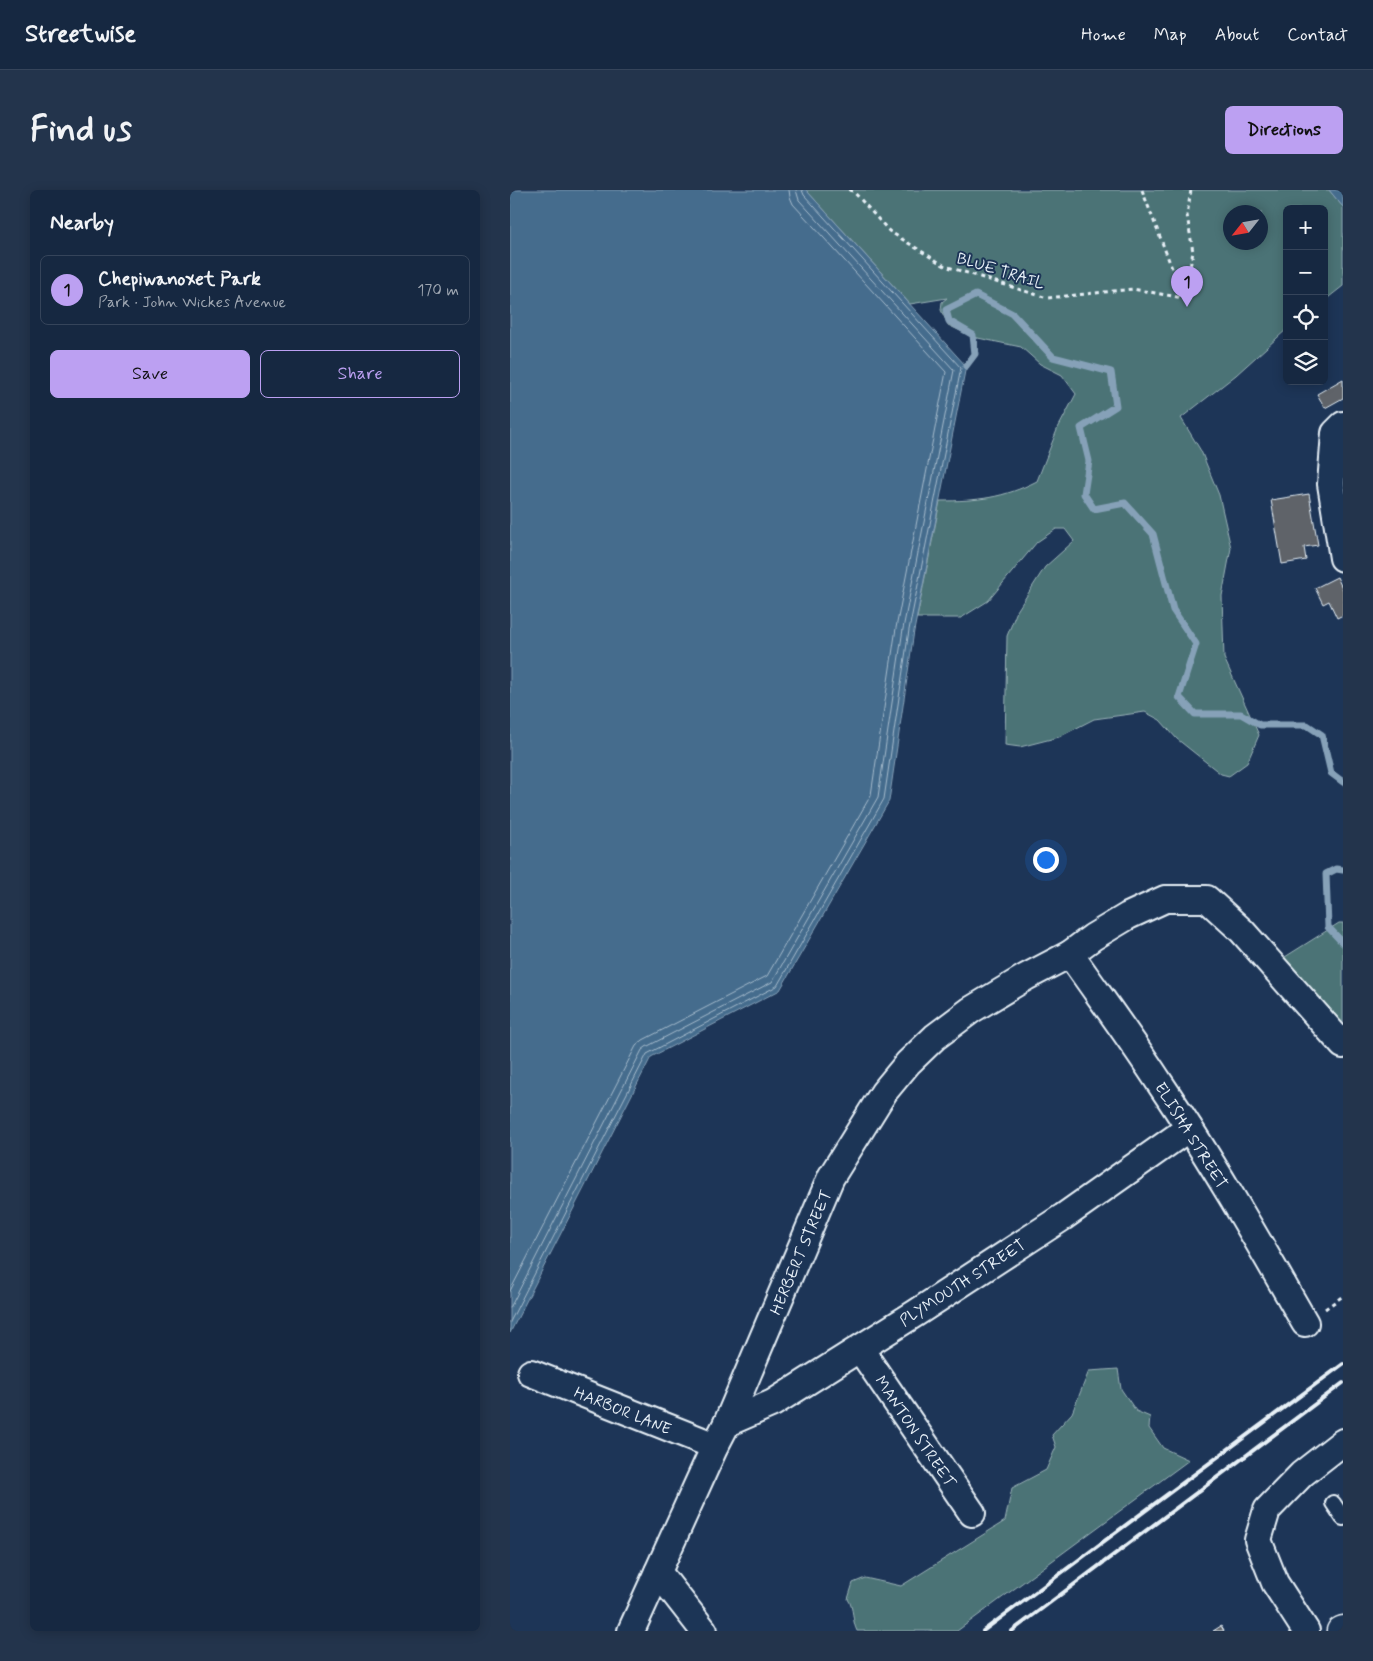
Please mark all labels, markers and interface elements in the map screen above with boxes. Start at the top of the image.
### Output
text: Streetwise [25,19,136,50]
text: Home [1081,23,1126,47]
text: Map [1154,23,1187,47]
text: About [1215,23,1259,47]
text: Contact [1287,23,1348,47]
button: Directions [1225,106,1343,154]
text: Find us [30,107,132,153]
north arrow [1223,205,1268,250]
map controls [1283,205,1328,385]
button: + [1283,205,1328,250]
text: Nearby [50,209,114,237]
street label: BLUE TRAIL [954,248,1048,295]
button: − [1283,250,1328,295]
pin: 1 [1171,266,1203,307]
text: Chepiwanoxet Park [98,267,261,292]
text: 1 [63,280,71,301]
text: 170 m [417,280,459,301]
text: Park · John Wickes Avenue [98,292,286,313]
button: locate [1283,295,1328,340]
button: layers [1283,340,1328,385]
button: Save [50,350,250,398]
button: Share [260,350,460,398]
your location [1033,847,1059,873]
street label: ELISHA STREET [1149,1078,1232,1193]
street label: HERBERT STREET [766,1187,837,1318]
street label: PLYMOUTH STREET [896,1235,1030,1332]
street label: MANTON STREET [870,1372,961,1493]
street label: HARBOR LANE [571,1382,674,1440]

